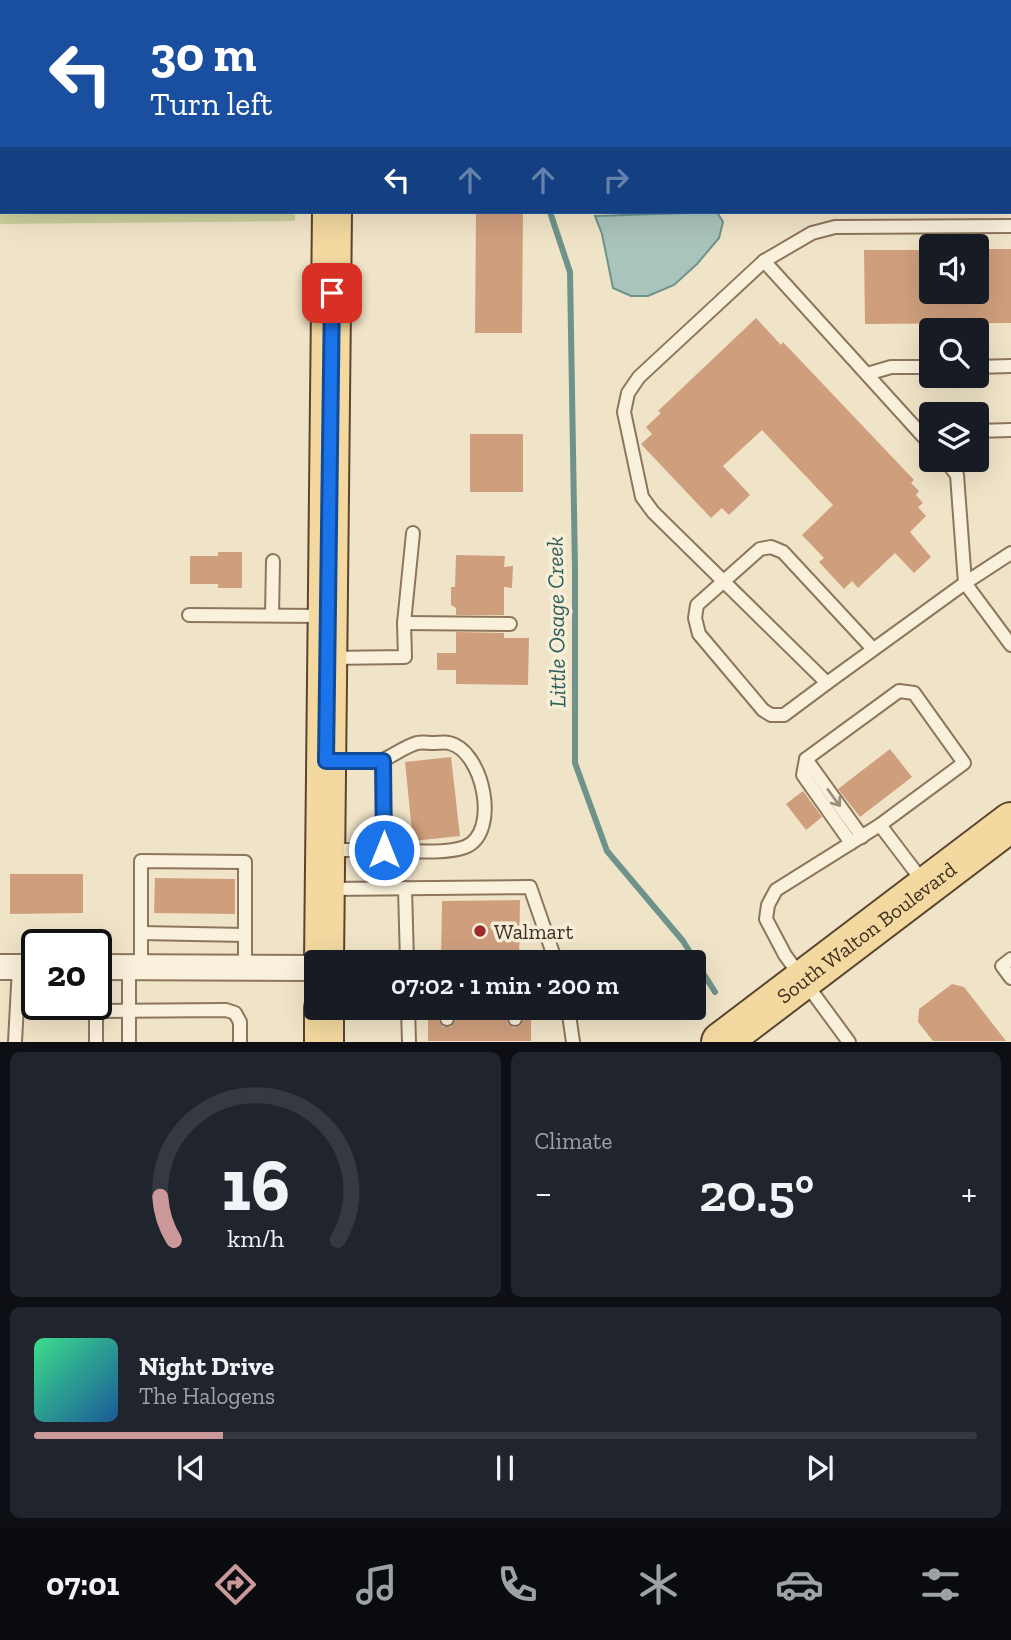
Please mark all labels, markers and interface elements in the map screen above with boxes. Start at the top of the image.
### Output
text: 30 m [150,25,256,84]
icon: left [35,28,126,119]
text: Turn left [150,85,272,123]
icon: left [378,161,416,199]
icon: ahead [451,161,489,199]
icon: ahead [524,161,562,199]
icon: right [597,161,635,199]
map controls [919,234,989,472]
button: sound [919,234,989,304]
pin [302,263,362,323]
icon: arrive [313,274,351,312]
button: search [919,318,989,388]
button: layers [919,402,989,472]
water label: Little Osage Creek [541,536,571,708]
one-way arrow [827,788,842,807]
position arrow [347,813,421,887]
street label: South Walton Boulevard [771,856,961,1008]
place label: Walmart [494,919,574,944]
marker: Walmart [472,923,488,939]
speed limit sign: 20 [21,929,112,1020]
text: 07:02 · 1 min · 200 m [391,969,619,1001]
text: Climate [535,1127,612,1155]
text: 16 [221,1142,289,1230]
text: 20.5° [699,1162,814,1224]
text: − [535,1170,552,1216]
text: + [961,1170,977,1216]
text: km/h [227,1223,284,1253]
text: Night Drive [139,1350,274,1382]
text: The Halogens [139,1382,275,1410]
icon: previous [172,1449,210,1487]
icon: pause [486,1449,524,1487]
icon: next [801,1449,839,1487]
icon: directions [211,1560,260,1609]
icon: music [352,1560,401,1609]
icon: phone [493,1560,542,1609]
icon: climate [634,1560,683,1609]
icon: car [775,1560,824,1609]
icon: filters [916,1560,965,1609]
text: 07:01 [46,1565,120,1603]

